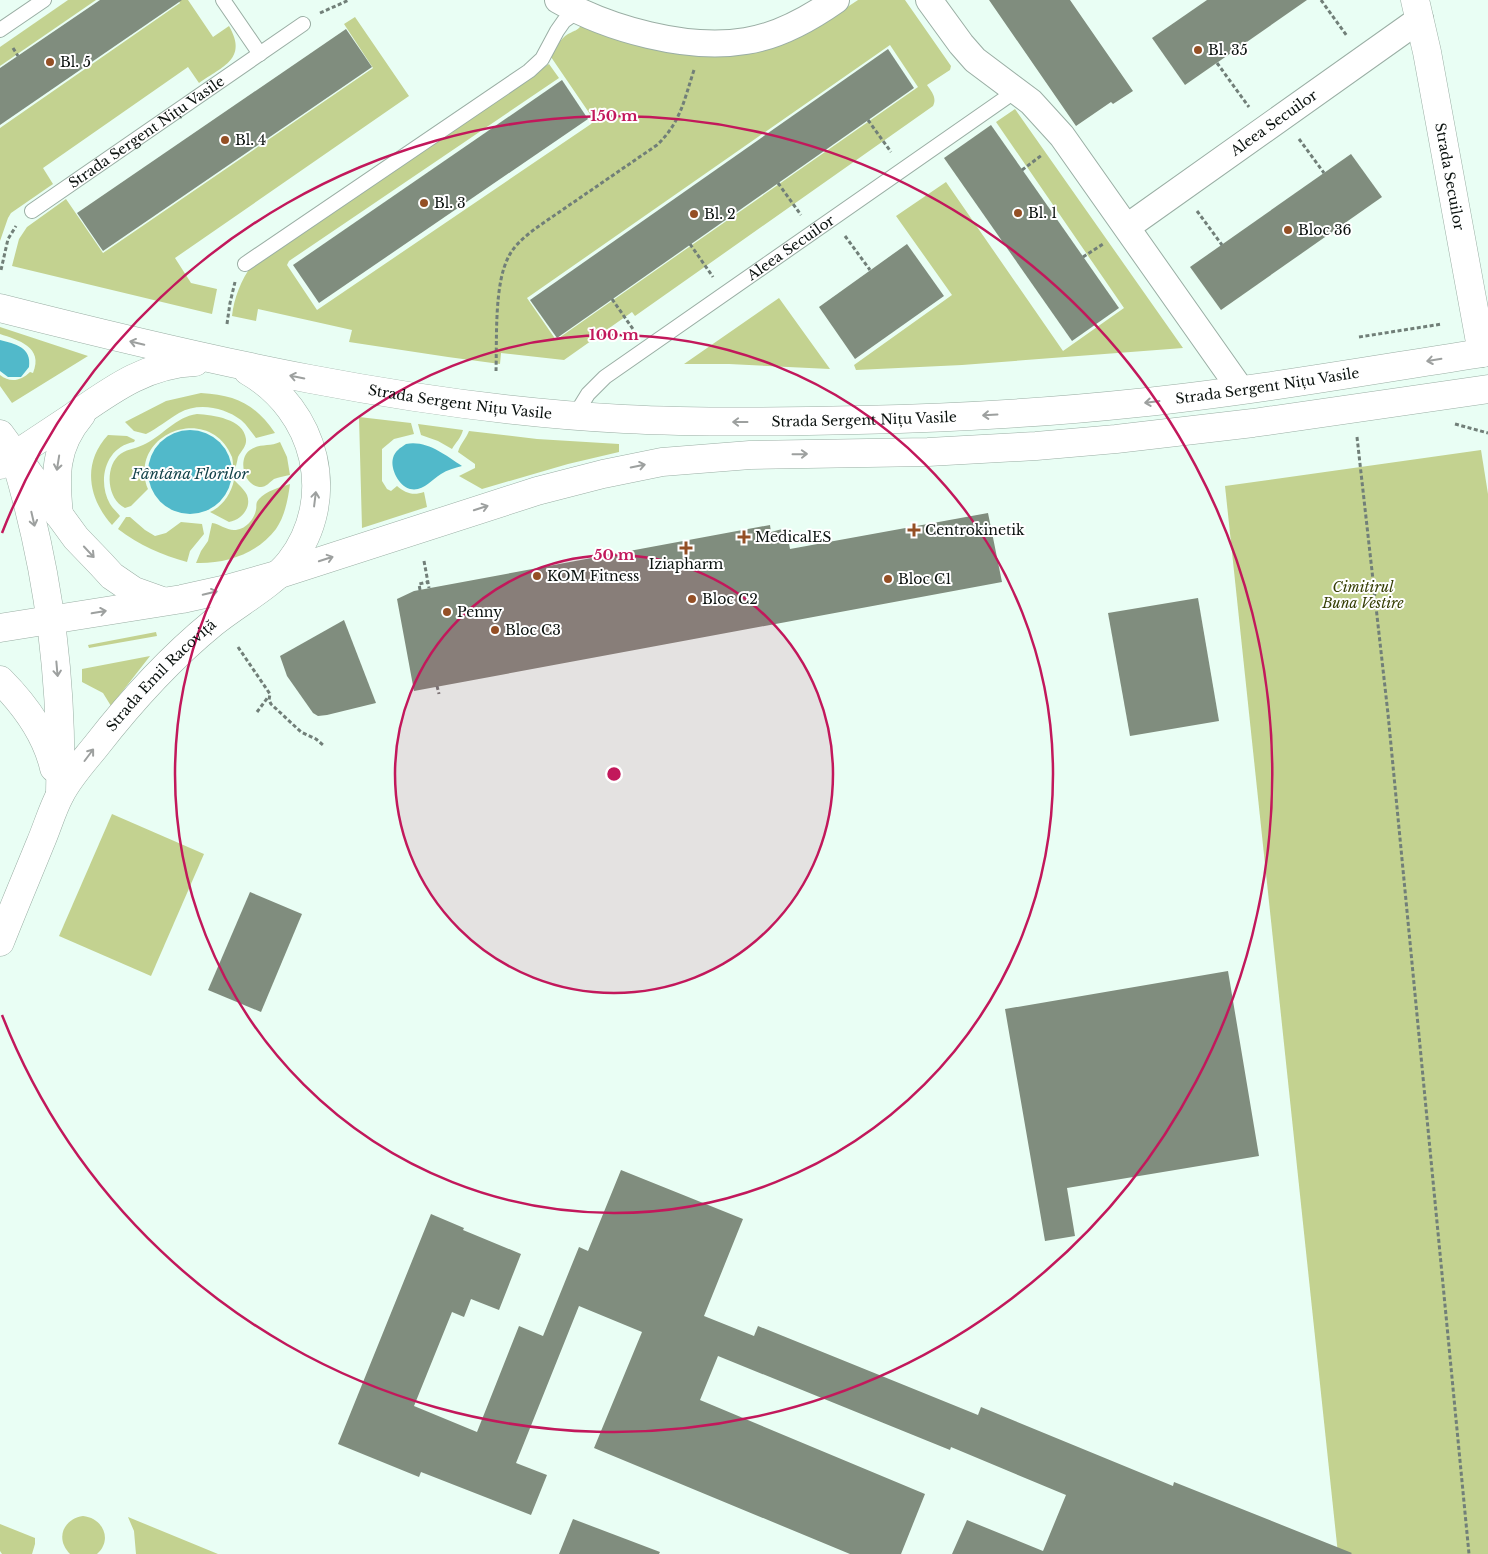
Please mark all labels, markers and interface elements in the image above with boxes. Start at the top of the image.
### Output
place label: Bl. 35 [1208,41,1248,59]
marker: Bl. 35 [1192,44,1204,56]
place label: Bl. 5 [60,53,91,71]
marker: Bl. 5 [44,56,56,68]
street label: Strada Sergent Nițu Vasile [65,72,228,192]
street label: Aleea Secuilor [1226,86,1321,160]
text: 150 m [590,106,638,125]
street label: Strada Secuilor [1431,121,1468,232]
place label: Bl. 4 [235,131,266,149]
marker: Bl. 4 [219,134,231,146]
place label: Bl. 3 [434,194,466,212]
marker: Bl. 3 [418,197,430,209]
place label: Bl. 1 [1028,204,1057,222]
place label: Bl. 2 [704,205,736,223]
marker: Bl. 1 [1012,207,1024,219]
marker: Bl. 2 [688,208,700,220]
street label: Aleea Secuilor [743,211,838,285]
place label: Bloc 36 [1298,221,1352,239]
marker: Bloc 36 [1282,224,1294,236]
text: 100 m [589,325,639,344]
one-way arrow [130,338,146,347]
one-way arrow [1426,356,1442,366]
street label: Strada Sergent Nițu Vasile [1174,364,1361,408]
one-way arrow [290,372,306,382]
street label: Strada Sergent Nițu Vasile [367,381,553,423]
one-way arrow [1144,397,1160,407]
street label: Strada Sergent Nițu Vasile [771,408,957,431]
one-way arrow [982,411,998,420]
one-way arrow [732,417,748,427]
one-way arrow [791,449,807,459]
one-way arrow [52,455,62,471]
one-way arrow [629,461,645,471]
water label: Fântâna Florilor [131,464,250,483]
one-way arrow [310,492,320,508]
one-way arrow [473,503,489,513]
one-way arrow [29,510,38,526]
place label: Centrokinetik [925,521,1025,539]
marker: Centrokinetik [907,523,921,537]
place label: MedicalES [755,528,831,546]
marker: MedicalES [737,530,751,544]
marker: Iziapharm [680,542,692,554]
text: 50 m [594,545,635,564]
one-way arrow [83,546,95,559]
one-way arrow [318,554,334,563]
place label: Iziapharm [649,555,723,573]
place label: KOM Fitness [547,567,639,585]
marker: KOM Fitness [531,570,543,582]
place label: Bloc C1 [898,570,951,588]
marker: Bloc C1 [882,573,894,585]
park label: Cimitirul Buna Vestire [1321,578,1404,612]
one-way arrow [202,588,218,597]
place label: Bloc C2 [702,590,758,608]
marker: Bloc C2 [686,593,698,605]
place label: Penny [457,603,502,621]
marker: Penny [441,606,453,618]
one-way arrow [90,607,106,617]
street label: Strada Emil Racoviță [102,615,220,735]
place label: Bloc C3 [505,621,561,639]
marker: Bloc C3 [489,624,501,636]
one-way arrow [52,660,61,676]
one-way arrow [84,748,94,762]
centre of rings [605,765,623,783]

